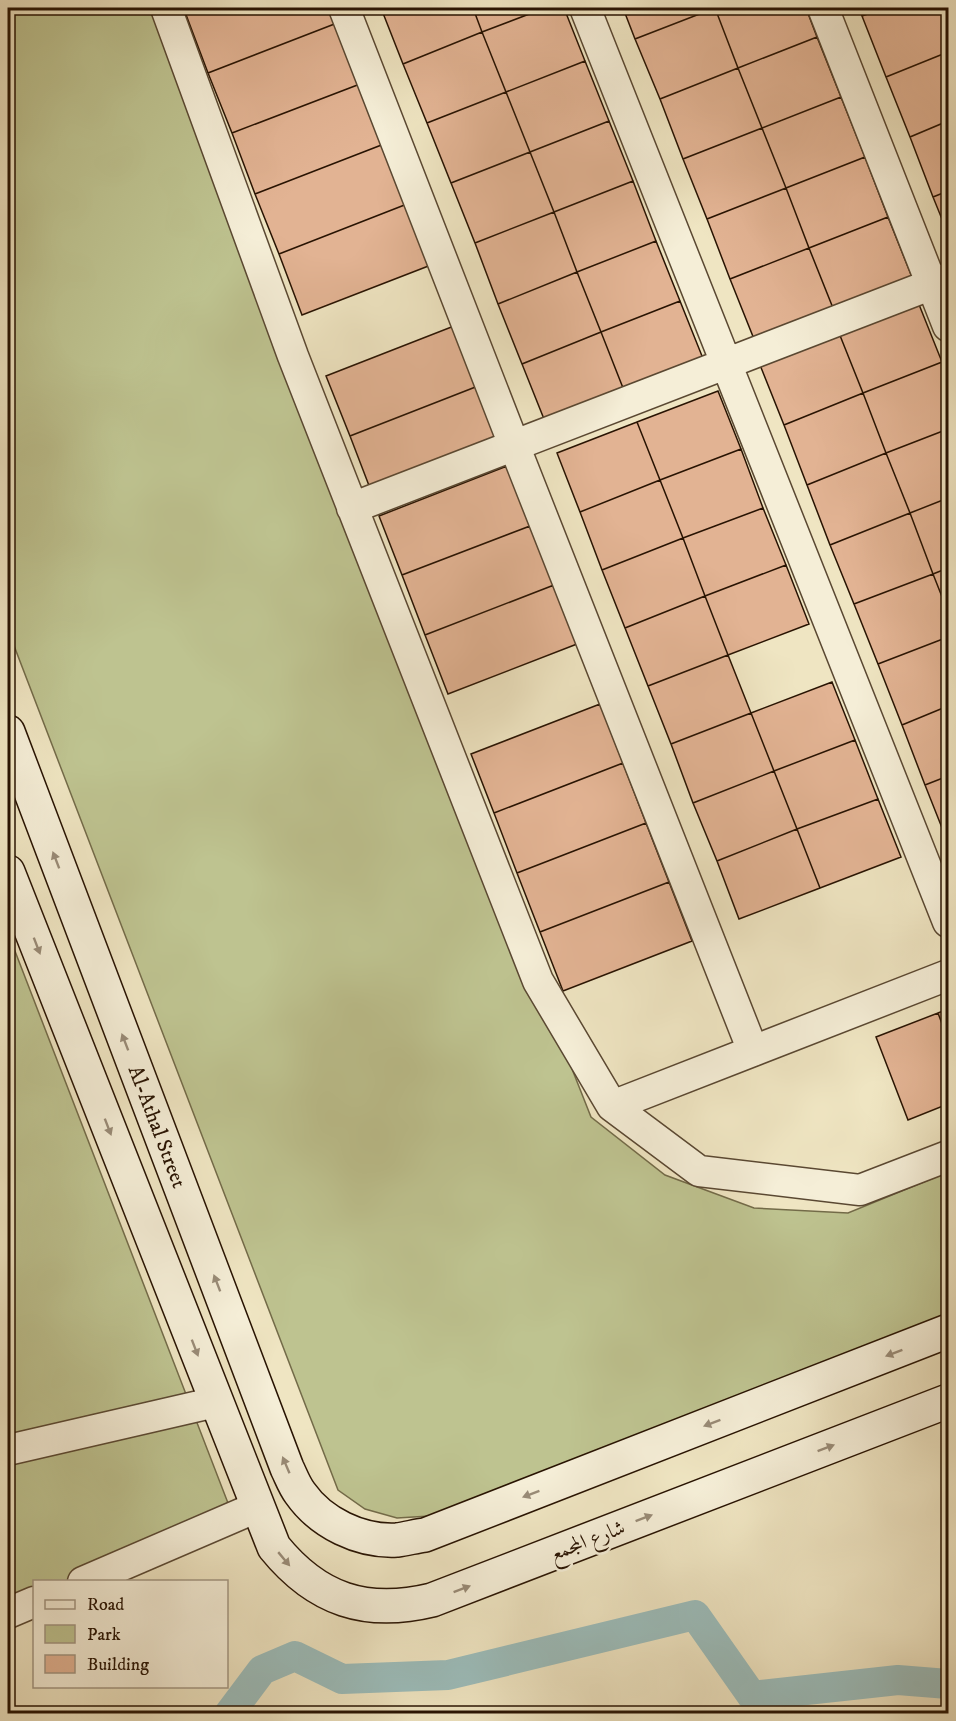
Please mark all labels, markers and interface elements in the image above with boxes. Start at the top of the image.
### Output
one-way arrow [51,851,60,869]
one-way arrow [32,937,42,955]
one-way arrow [120,1033,129,1051]
street label: Al-Athal Street [122,1062,192,1192]
one-way arrow [104,1118,113,1136]
one-way arrow [211,1274,221,1292]
one-way arrow [190,1339,200,1357]
one-way arrow [885,1349,903,1358]
one-way arrow [703,1419,721,1429]
one-way arrow [817,1443,835,1453]
one-way arrow [281,1456,291,1474]
one-way arrow [521,1489,539,1499]
one-way arrow [635,1513,653,1523]
street label: شارع المجمع [546,1515,631,1572]
one-way arrow [277,1551,290,1566]
legend [33,1580,228,1688]
one-way arrow [453,1583,471,1593]
text: Road [87,1594,124,1616]
text: Park [87,1624,121,1646]
text: Building [87,1654,149,1676]

